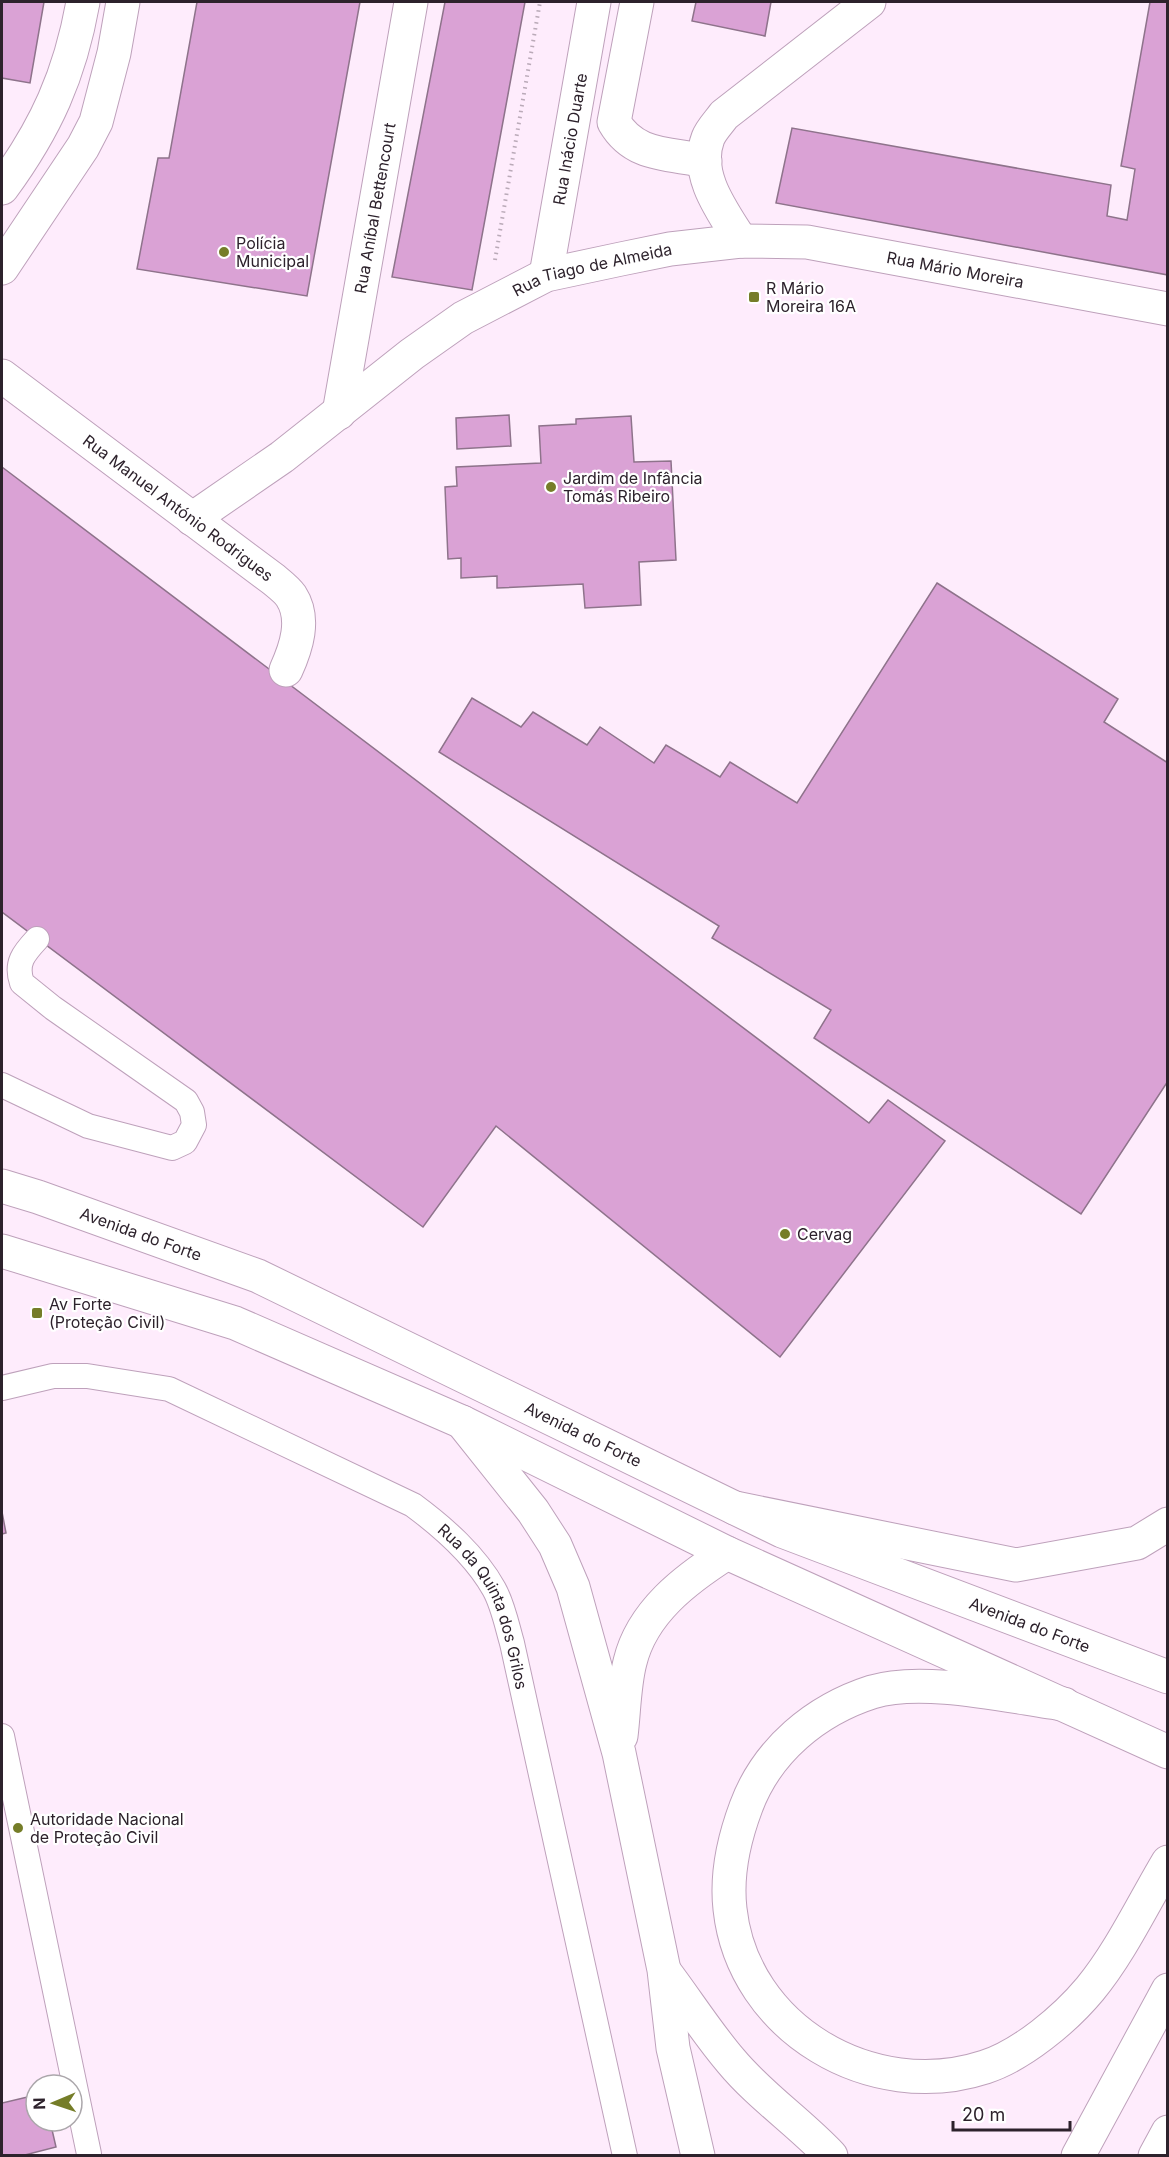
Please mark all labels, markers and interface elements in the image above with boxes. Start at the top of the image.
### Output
street label: Rua Inácio Duarte [548,71,591,207]
street label: Rua Aníbal Bettencourt [350,121,400,295]
place label: Polícia Municipal [236,233,309,271]
street label: Rua Tiago de Almeida [509,239,674,301]
marker: Polícia Municipal [217,245,231,259]
street label: Rua Mário Moreira [885,247,1025,292]
place label: R Mário Moreira 16A [766,278,856,316]
marker: R Mário Moreira 16A [747,290,761,304]
street label: Rua Manuel António Rodrigues [79,430,277,586]
place label: Jardim de Infância Tomás Ribeiro [563,468,703,506]
marker: Jardim de Infância Tomás Ribeiro [544,480,558,494]
street label: Avenida do Forte [78,1203,204,1265]
place label: Cervag [797,1224,852,1244]
marker: Cervag [778,1227,792,1241]
place label: Av Forte (Proteção Civil) [49,1294,165,1332]
marker: Av Forte (Proteção Civil) [30,1306,44,1320]
street label: Avenida do Forte [521,1397,645,1471]
street label: Rua da Quinta dos Grilos [434,1519,532,1691]
street label: Avenida do Forte [967,1593,1093,1657]
place label: Autoridade Nacional de Proteção Civil [30,1809,184,1847]
marker: Autoridade Nacional de Proteção Civil [11,1821,25,1835]
north arrow [24,2073,84,2133]
scale bar [953,2094,1070,2132]
text: N [29,2097,49,2110]
text: 20 m [962,2104,1005,2125]

